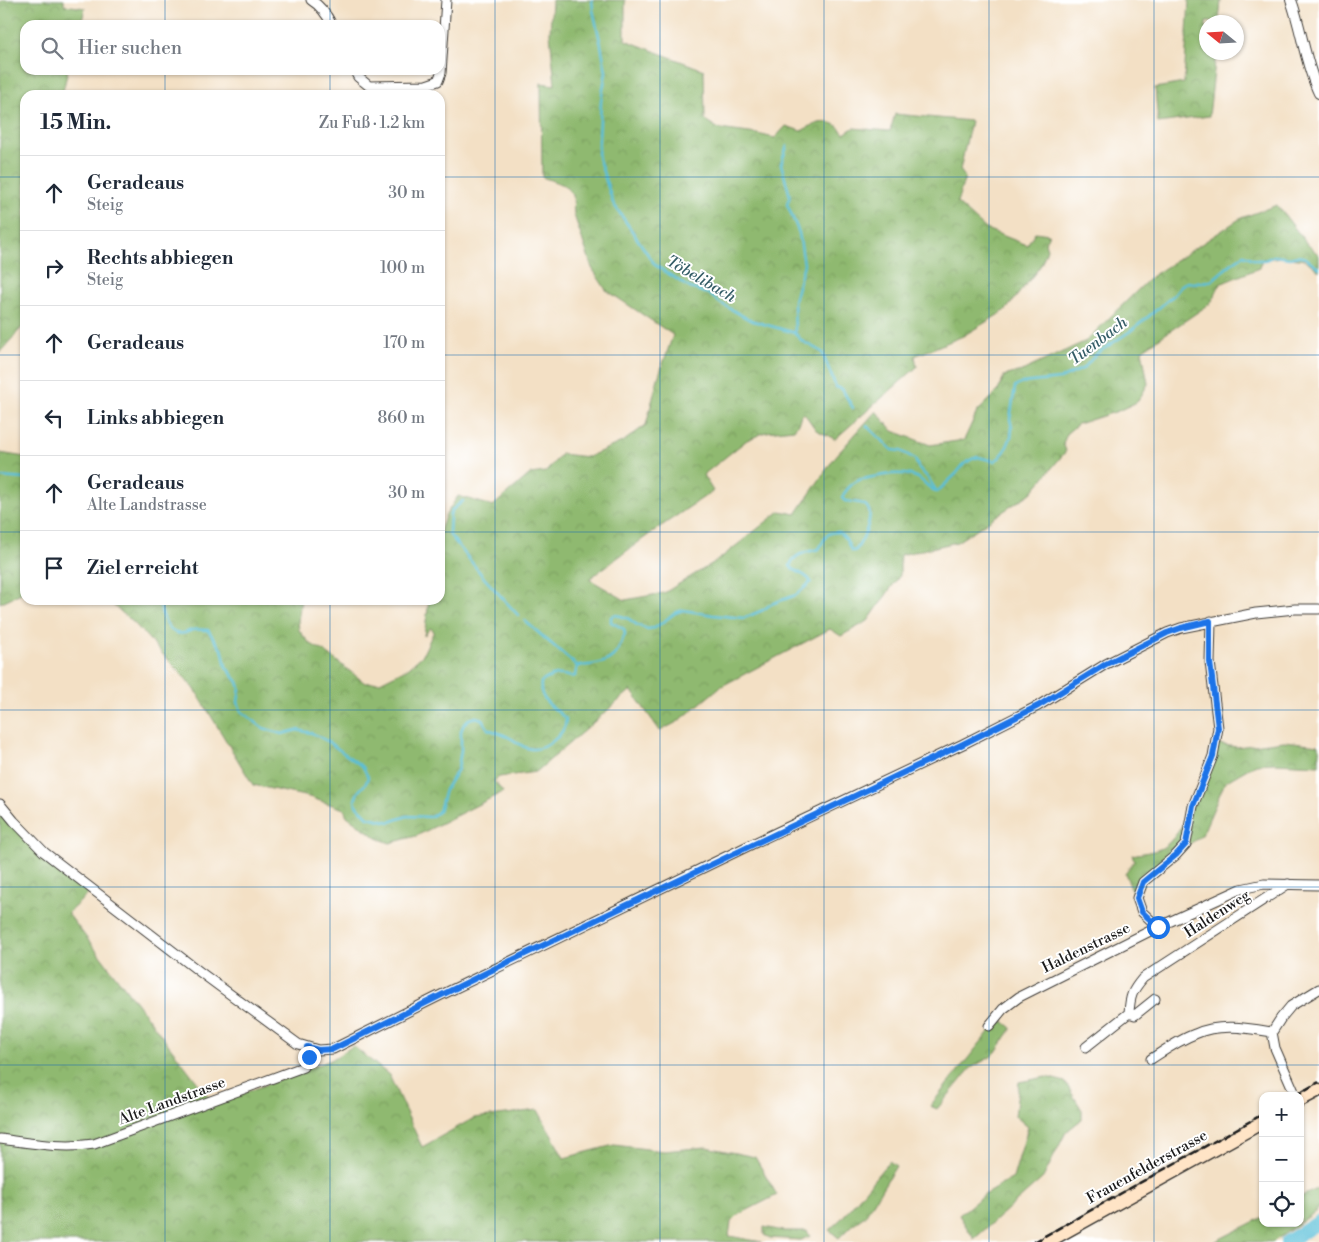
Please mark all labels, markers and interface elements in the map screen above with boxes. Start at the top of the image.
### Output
north arrow [1199,15,1244,60]
search box [20,20,445,75]
icon: search [38,34,66,62]
text: Hier suchen [78,36,182,60]
text: 15 Min. [40,110,111,136]
text: Zu Fuß · 1.2 km [319,113,425,133]
text: Geradeaus [87,171,184,195]
icon: ahead [40,179,68,207]
text: 30 m [388,183,425,203]
text: Steig [87,195,123,215]
text: Rechts abbiegen [87,246,233,270]
water label: Töbelibach [663,251,739,307]
icon: right [40,254,68,282]
text: 100 m [380,258,425,278]
text: Steig [87,270,123,290]
water label: Tuenbach [1065,312,1131,369]
icon: ahead [40,329,68,357]
text: Geradeaus [87,331,184,355]
text: 170 m [383,333,425,353]
icon: left [40,404,68,432]
text: Links abbiegen [87,406,224,430]
text: 860 m [378,408,425,428]
text: Geradeaus [87,471,184,495]
icon: ahead [40,479,68,507]
text: 30 m [388,483,425,503]
text: Alte Landstrasse [87,495,207,515]
icon: arrive [40,554,68,582]
text: Ziel erreicht [87,556,198,580]
street label: Haldenweg [1181,886,1254,942]
route start [1147,916,1170,939]
street label: Haldenstrasse [1039,918,1133,978]
route end [298,1046,321,1069]
street label: Alte Landstrasse [115,1073,228,1129]
map controls [1259,1092,1304,1227]
button: + [1259,1092,1304,1137]
street label: Frauenfelderstrasse [1083,1126,1211,1208]
button: − [1259,1137,1304,1182]
button: locate [1259,1182,1304,1227]

